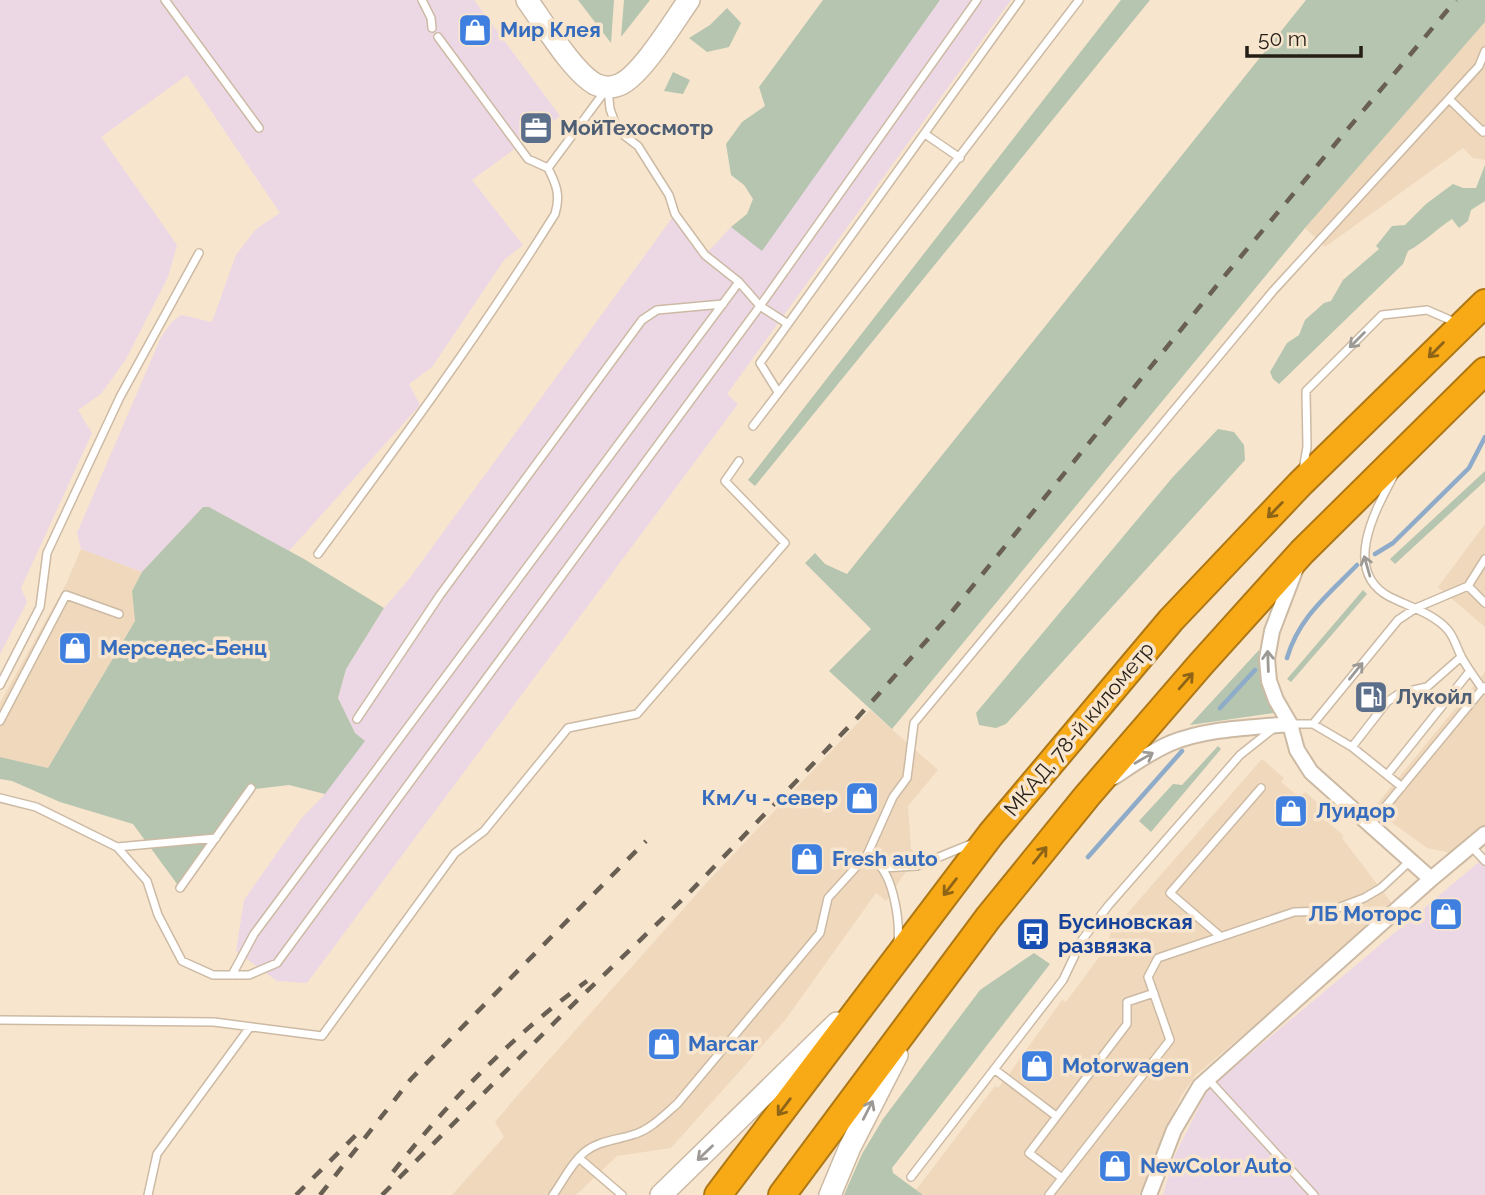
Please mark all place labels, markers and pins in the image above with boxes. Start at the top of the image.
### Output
shop icon: Мир Клея [456,11,494,49]
place label: Мир Клея [500,17,601,42]
office icon: МойТехосмотр [517,109,555,147]
place label: МойТехосмотр [560,115,713,140]
shop icon: Мерседес-Бенц [56,629,94,667]
place label: Мерседес-Бенц [100,635,267,660]
fuel station icon: Лукойл [1352,678,1390,716]
place label: Лукойл [1396,684,1473,709]
shop icon: Км/ч - север [843,779,881,817]
place label: Км/ч - север [702,785,838,810]
shop icon: Луидор [1272,792,1310,830]
place label: Луидор [1316,798,1395,823]
shop icon: Fresh auto [788,840,826,878]
place label: Fresh auto [832,846,938,871]
shop icon: ЛБ Моторс [1427,895,1465,933]
place label: ЛБ Моторс [1308,901,1422,926]
place label: Бусиновская развязка [1058,909,1193,958]
bus stop icon: Бусиновская развязка [1014,915,1052,953]
shop icon: Marcar [645,1025,683,1063]
place label: Marcar [688,1031,758,1056]
shop icon: Motorwagen [1018,1047,1056,1085]
place label: Motorwagen [1062,1053,1189,1078]
shop icon: NewColor Auto [1096,1147,1134,1185]
place label: NewColor Auto [1140,1153,1292,1178]

